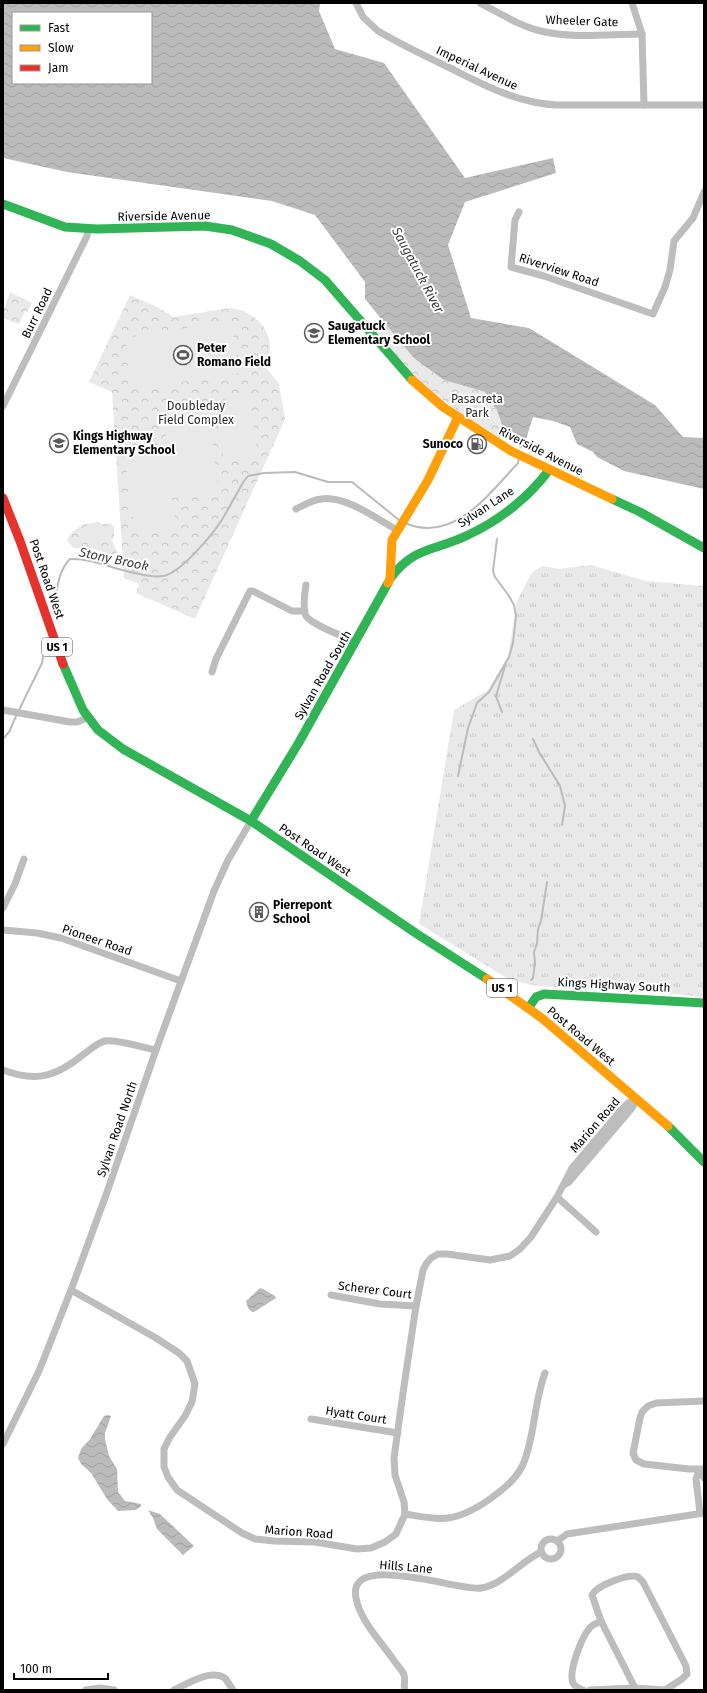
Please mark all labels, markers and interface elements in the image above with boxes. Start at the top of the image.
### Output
legend [12,12,152,84]
street label: Wheeler Gate [545,13,619,29]
text: Fast [48,21,70,35]
text: Slow [48,41,74,55]
street label: Imperial Avenue [434,43,520,93]
text: Jam [48,61,68,75]
street label: Riverside Avenue [117,208,211,224]
water label: Saugatuck River [389,224,447,316]
street label: Riverview Road [517,251,601,289]
street label: Burr Road [19,285,55,341]
place label: Saugatuck Elementary School [328,319,431,347]
school or university icon: Saugatuck Elementary School [303,322,325,344]
place label: Peter Romano Field [197,341,271,369]
sports icon: Peter Romano Field [172,344,194,366]
park label: Pasacreta Park [451,392,503,420]
park label: Doubleday Field Complex [158,399,234,427]
street label: Riverside Avenue [496,424,586,478]
place label: Kings Highway Elementary School [73,429,176,457]
school or university icon: Kings Highway Elementary School [48,432,70,454]
fuel station icon: Sunoco [466,433,488,455]
place label: Sunoco [423,437,463,451]
street label: Sylvan Lane [455,484,517,530]
street label: Post Road West [27,537,67,622]
water label: Stony Brook [77,544,150,574]
street label: Sylvan Road South [292,628,354,722]
road number: US 1 [42,638,72,656]
street label: Post Road West [276,821,354,880]
place label: Pierrepont School [273,898,332,926]
building icon: Pierrepont School [248,901,270,923]
street label: Pioneer Road [60,922,134,958]
street label: Kings Highway South [557,975,671,995]
road number: US 1 [487,979,517,997]
street label: Post Road West [544,1004,618,1069]
street label: Sylvan Road North [94,1079,140,1179]
street label: Marion Road [567,1094,623,1156]
street label: Scherer Court [337,1279,413,1302]
street label: Hyatt Court [324,1403,388,1427]
street label: Marion Road [264,1523,334,1541]
street label: Hills Lane [379,1558,433,1576]
scale bar [14,1655,108,1681]
text: 100 m [20,1662,52,1676]

